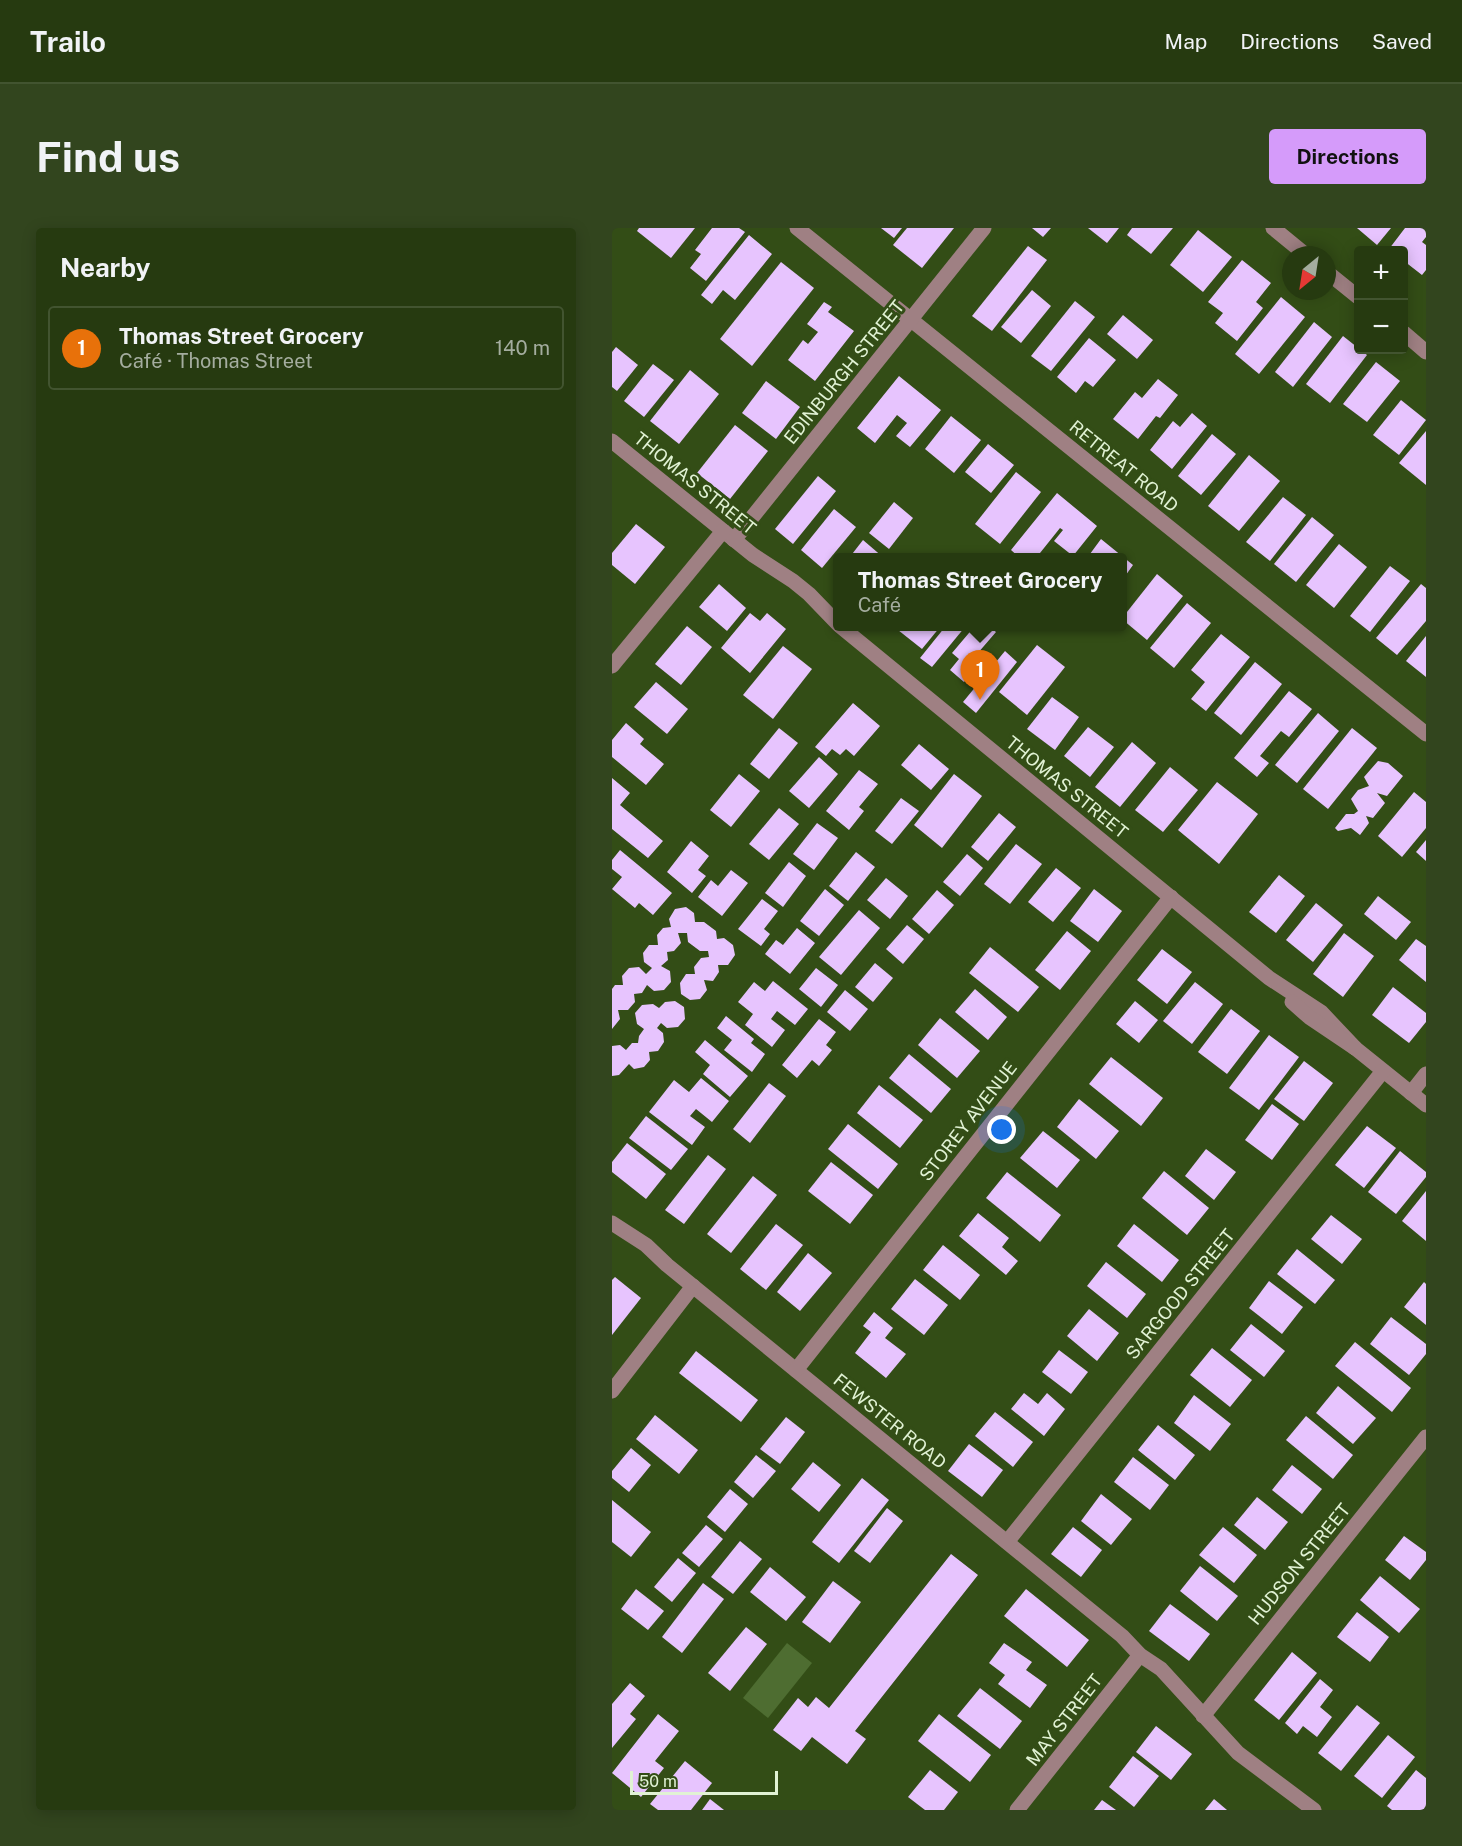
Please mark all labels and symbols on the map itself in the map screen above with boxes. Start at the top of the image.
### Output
north arrow [1282,246,1336,300]
street label: EDINBURGH STREET [780,296,909,448]
street label: RETREAT ROAD [1065,416,1183,516]
street label: THOMAS STREET [630,427,760,539]
pin: 1 [960,650,1000,700]
street label: THOMAS STREET [1002,731,1132,843]
street label: STOREY AVENUE [915,1057,1021,1185]
your location [987,1115,1016,1144]
street label: SARGOOD STREET [1121,1225,1239,1363]
street label: FEWSTER ROAD [829,1369,951,1473]
street label: HUDSON STREET [1244,1499,1354,1629]
street label: MAY STREET [1022,1670,1106,1770]
scale bar [630,1768,778,1796]

